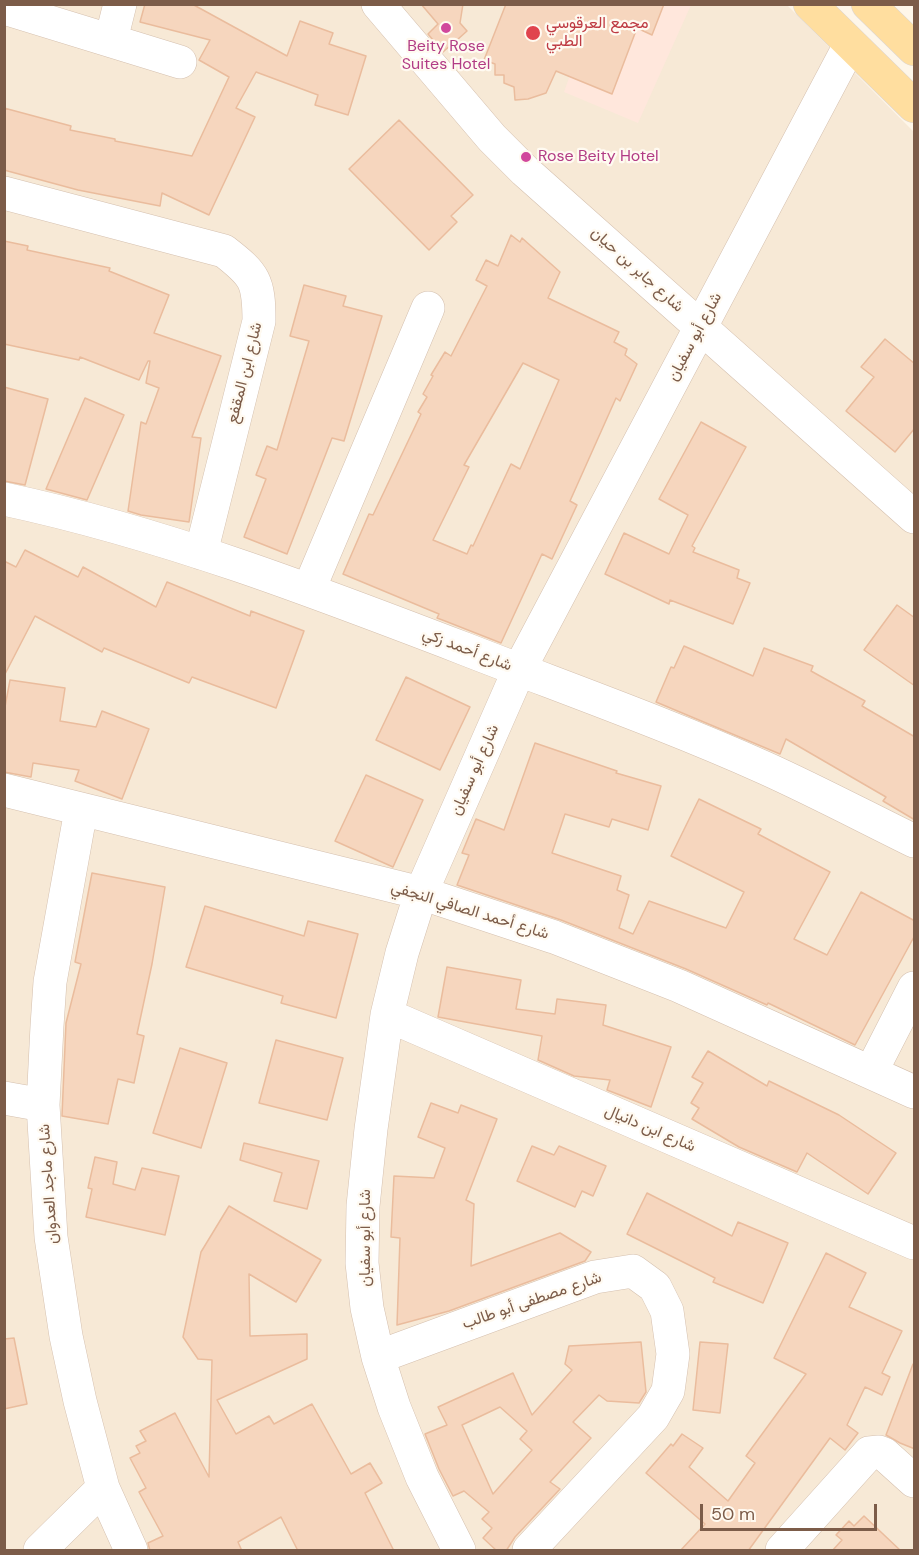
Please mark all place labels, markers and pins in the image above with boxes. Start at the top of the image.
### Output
place label: مجمع العرقوسي الطبي [546,14,648,52]
marker: Beity Rose Suites Hotel [439,21,453,35]
marker: مجمع العرقوسي الطبي [524,24,542,42]
place label: Beity Rose Suites Hotel [402,37,490,75]
place label: Rose Beity Hotel [538,147,659,167]
marker: Rose Beity Hotel [519,150,533,164]

